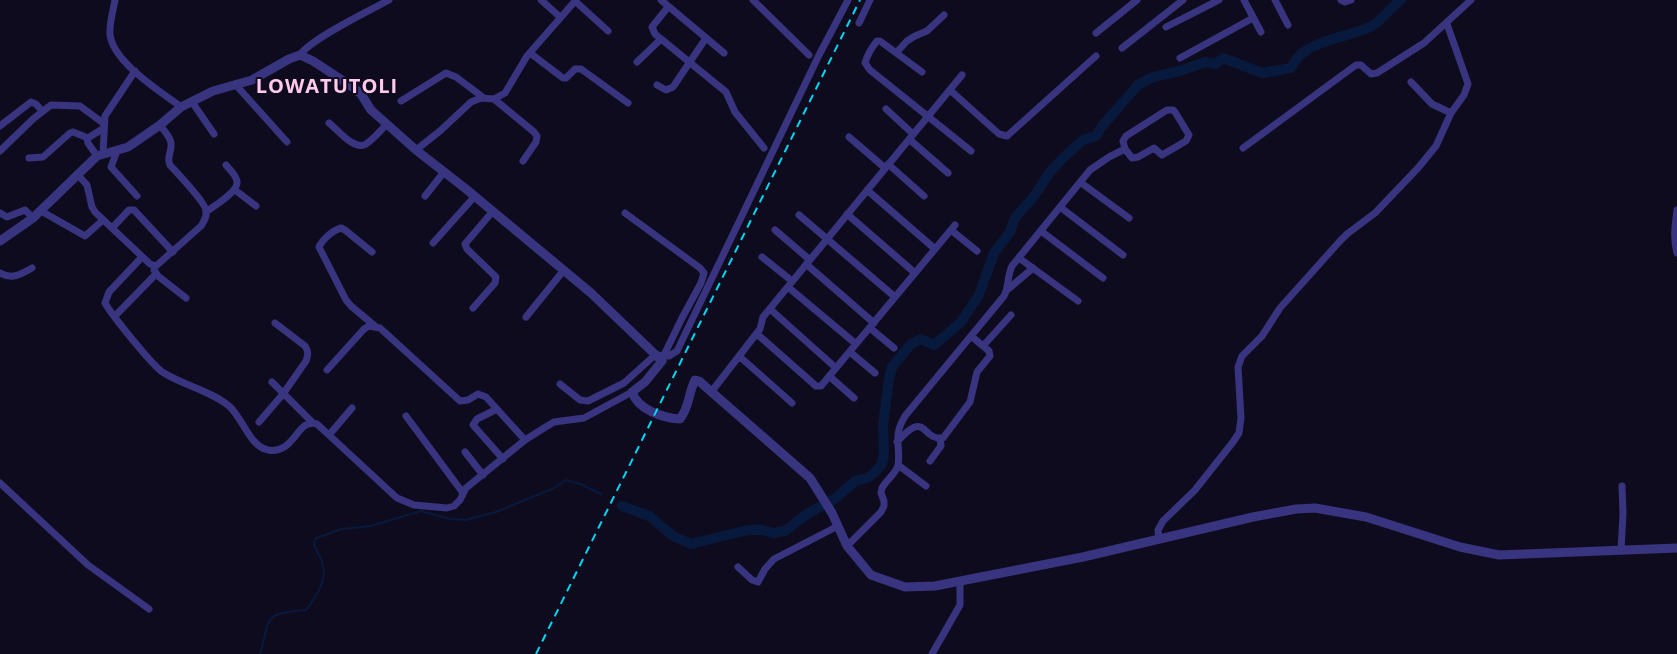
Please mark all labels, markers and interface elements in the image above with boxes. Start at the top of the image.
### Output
district label: LOWATUTOLI [255,75,399,99]

